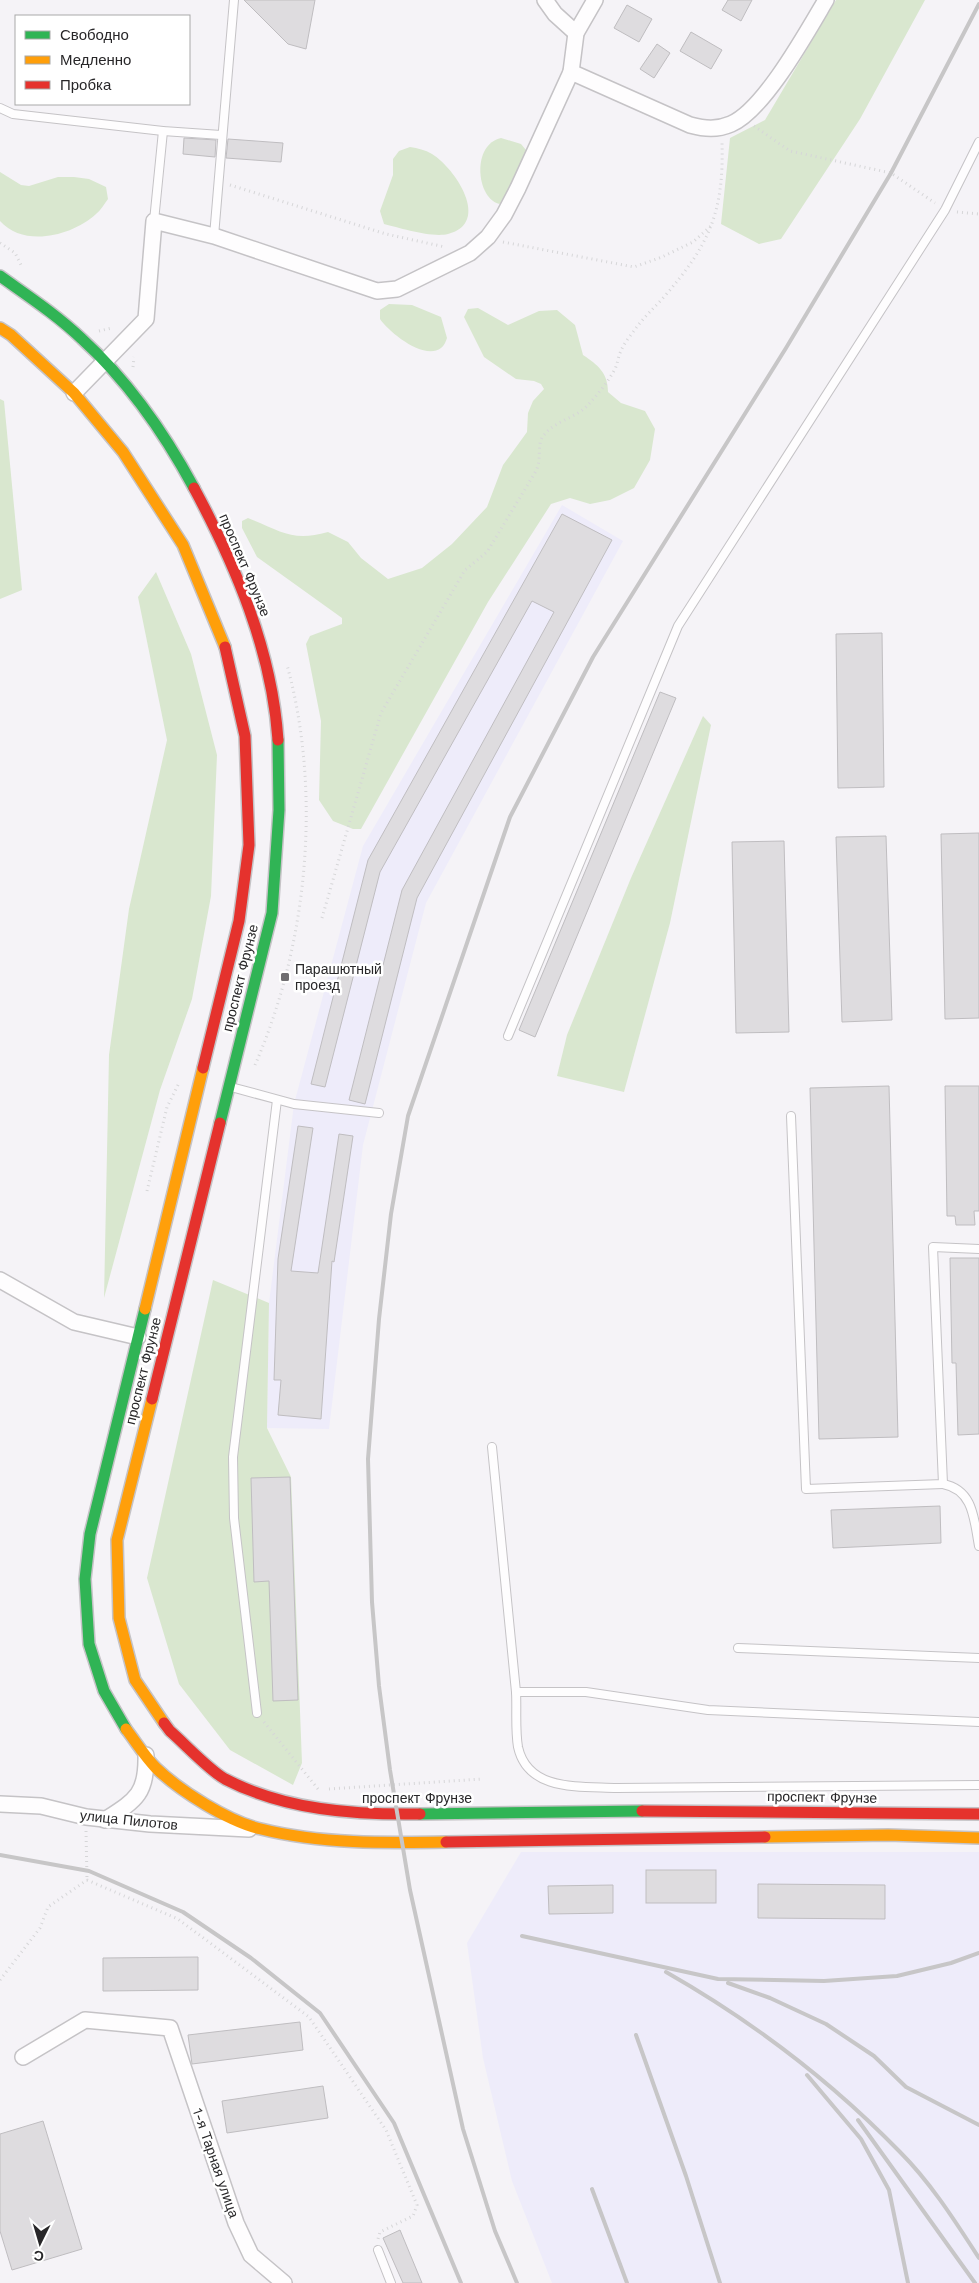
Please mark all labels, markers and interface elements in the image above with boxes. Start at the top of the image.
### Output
legend [15,15,190,105]
text: Свободно [60,26,129,44]
text: Медленно [60,51,131,69]
text: Пробка [60,76,112,94]
street label: проспект Фрунзе [216,511,274,619]
street label: проспект Фрунзе [219,922,261,1033]
place label: Парашютный проезд [295,961,382,993]
marker: Парашютный проезд [279,971,291,983]
street label: проспект Фрунзе [122,1315,164,1426]
street label: проспект Фрунзе [767,1788,877,1806]
street label: проспект Фрунзе [362,1790,472,1806]
street label: улица Пилотов [79,1807,179,1833]
street label: 1-я Тарная улица [190,2106,242,2220]
north arrow [15,2218,65,2268]
text: С [33,2248,45,2264]

